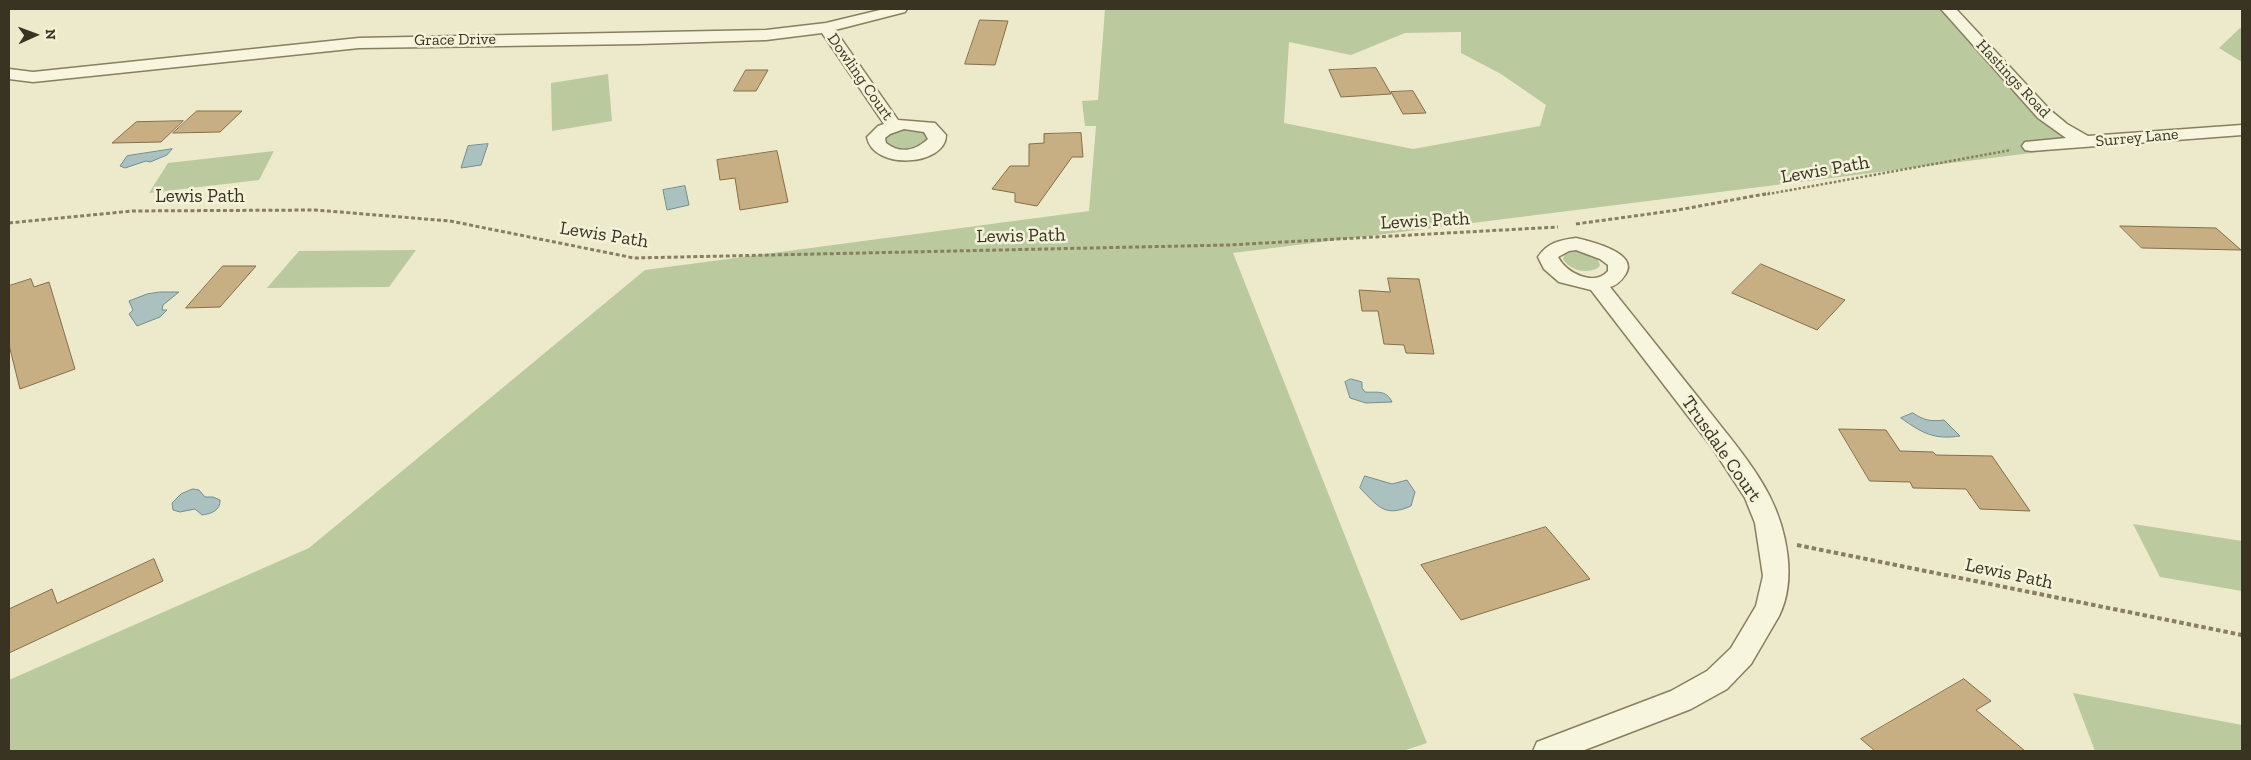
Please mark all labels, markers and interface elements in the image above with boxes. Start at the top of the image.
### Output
north arrow [10,10,60,60]
text: N [42,29,59,40]
street label: Grace Drive [414,30,496,50]
street label: Dowling Court [823,30,897,124]
street label: Hastings Road [1972,36,2054,122]
street label: Surrey Lane [2095,125,2179,151]
street label: Lewis Path [1779,151,1871,189]
street label: Lewis Path [155,186,245,208]
street label: Lewis Path [1380,207,1470,235]
street label: Lewis Path [558,217,650,253]
street label: Lewis Path [976,224,1066,248]
street label: Trusdale Court [1676,392,1766,506]
street label: Lewis Path [1963,554,2055,594]

